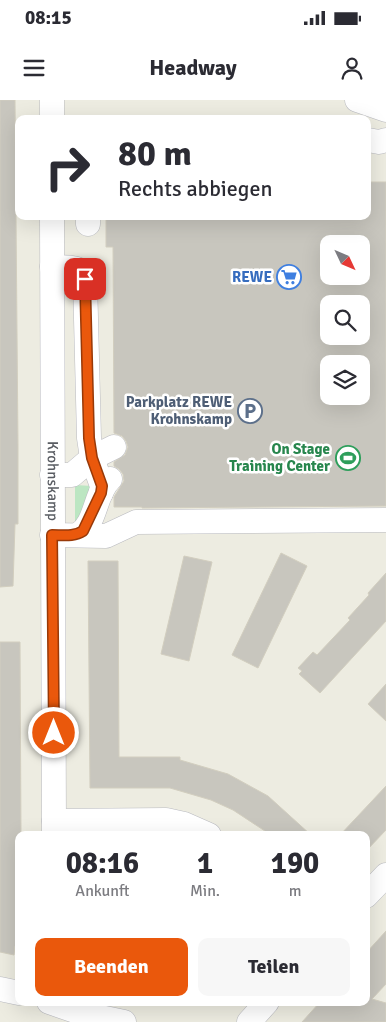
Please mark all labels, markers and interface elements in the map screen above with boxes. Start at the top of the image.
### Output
text: 08:15 [25,6,72,30]
icon: menu [20,54,48,82]
text: Headway [149,54,237,81]
icon: person [338,54,366,82]
text: 80 m [118,132,192,175]
icon: right [35,135,100,200]
text: Rechts abbiegen [118,175,272,202]
north arrow [320,235,370,285]
map controls [320,235,370,405]
pin [64,258,106,300]
supermarket icon: REWE [276,264,302,290]
icon: arrive [71,265,99,293]
place label: REWE [232,268,272,286]
button: search [320,295,370,345]
button: layers [320,355,370,405]
place label: Parkplatz REWE Krohnskamp [126,393,232,428]
parking icon: Parkplatz REWE Krohnskamp [237,398,263,424]
place label: On Stage Training Center [229,440,330,475]
street label: Krohnskamp [44,441,62,521]
sports icon: On Stage Training Center [335,445,361,471]
position arrow [27,706,79,758]
text: 08:16 [66,845,139,882]
text: 1 [197,845,213,882]
text: 190 [271,845,319,882]
text: Ankunft [75,881,130,901]
text: Min. [190,881,220,901]
text: m [289,881,301,901]
button: Beenden [35,938,188,996]
button: Teilen [198,938,350,996]

